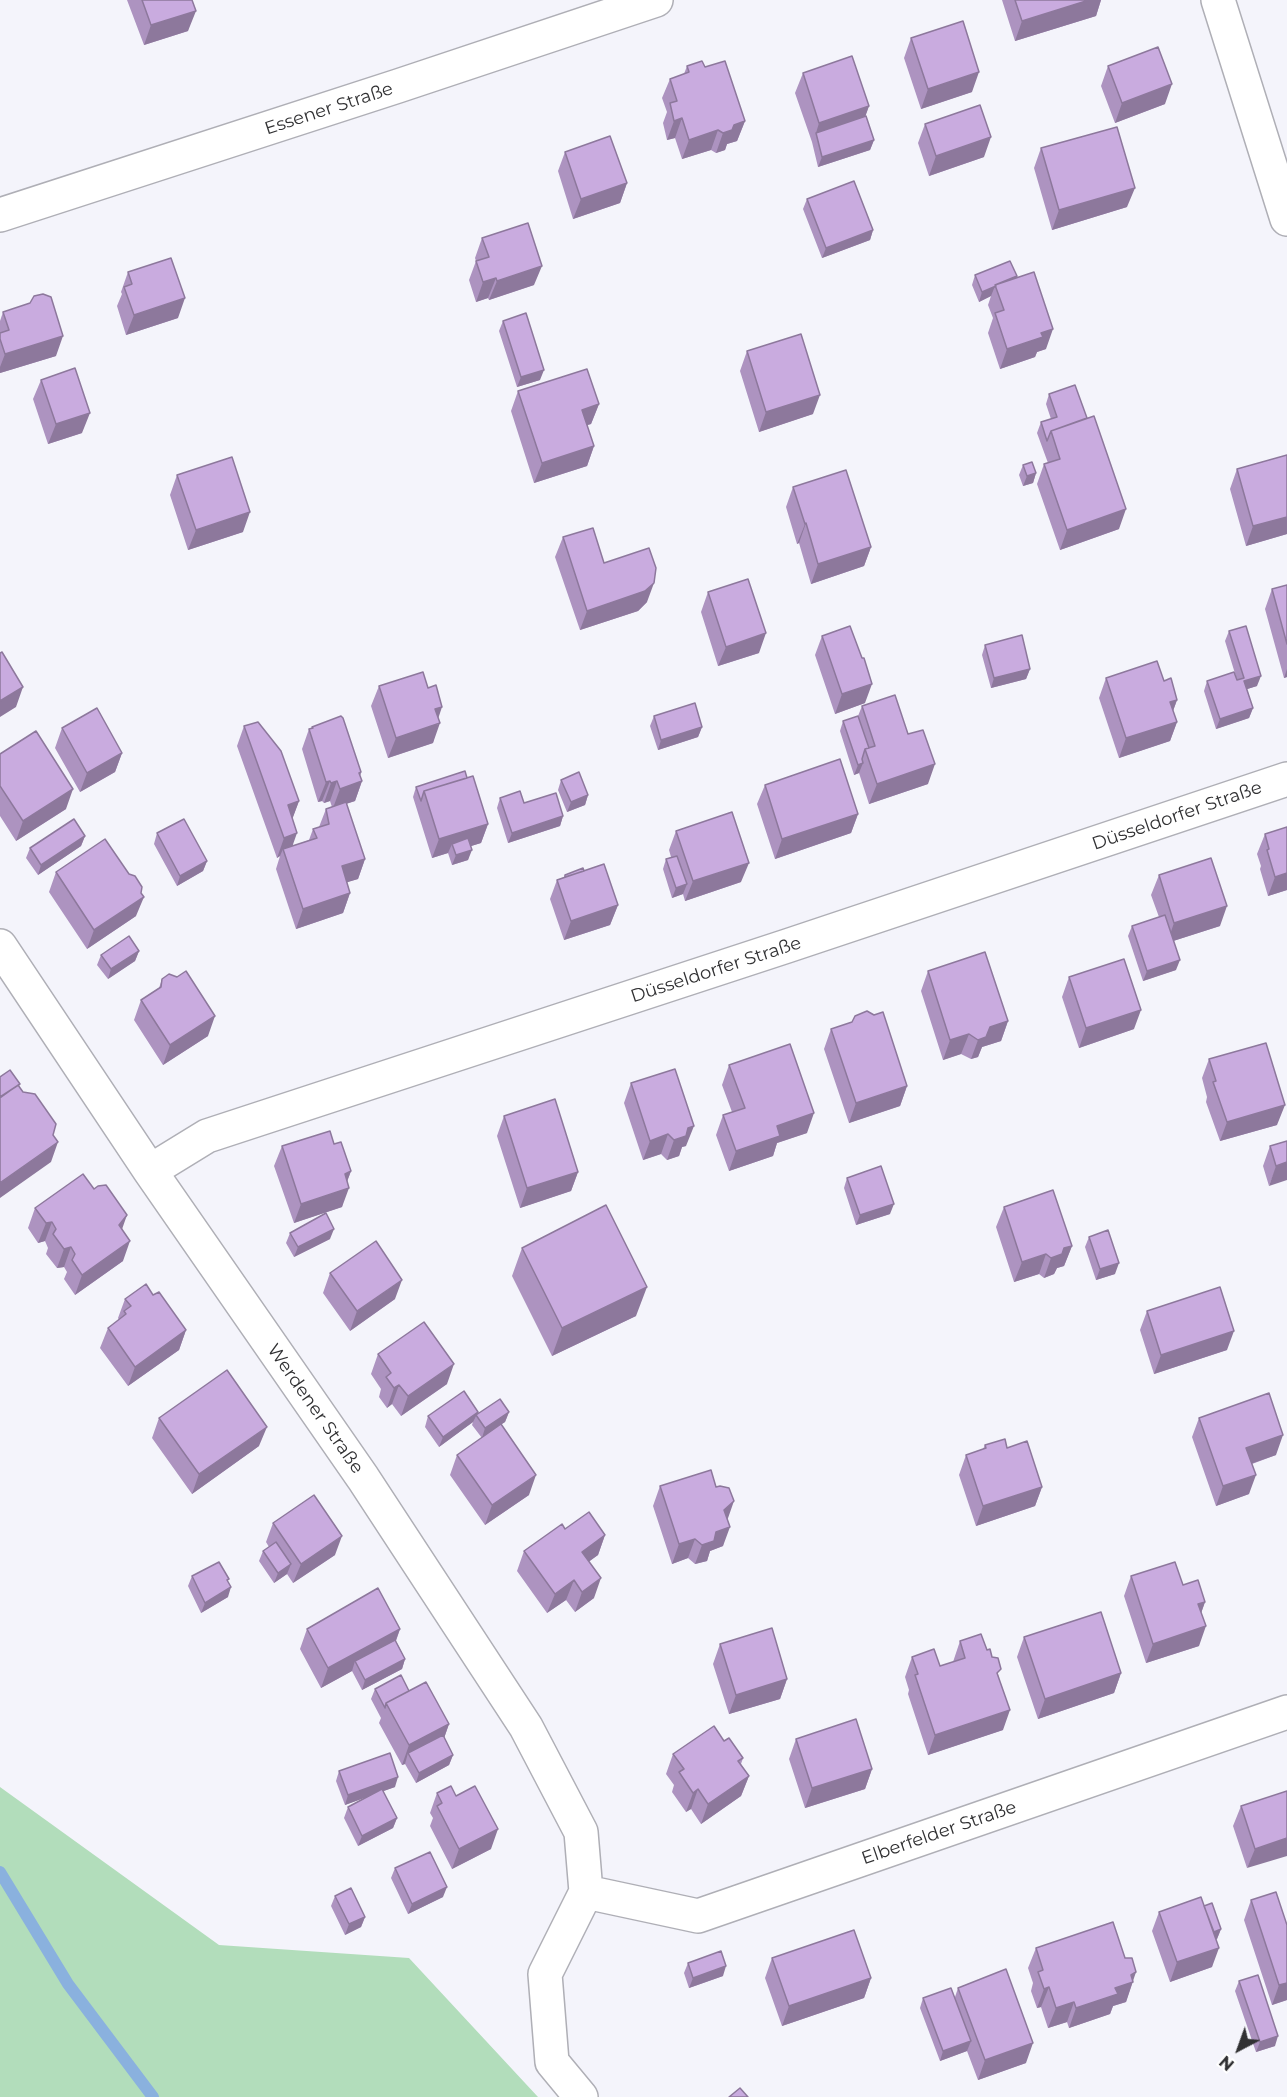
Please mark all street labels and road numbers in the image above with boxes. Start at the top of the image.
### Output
street label: Essener Straße [262,78,396,140]
street label: Düsseldorfer Straße [1089,777,1265,855]
street label: Düsseldorfer Straße [628,932,804,1008]
street label: Werdener Straße [262,1340,368,1478]
street label: Elberfelder Straße [859,1796,1019,1870]

